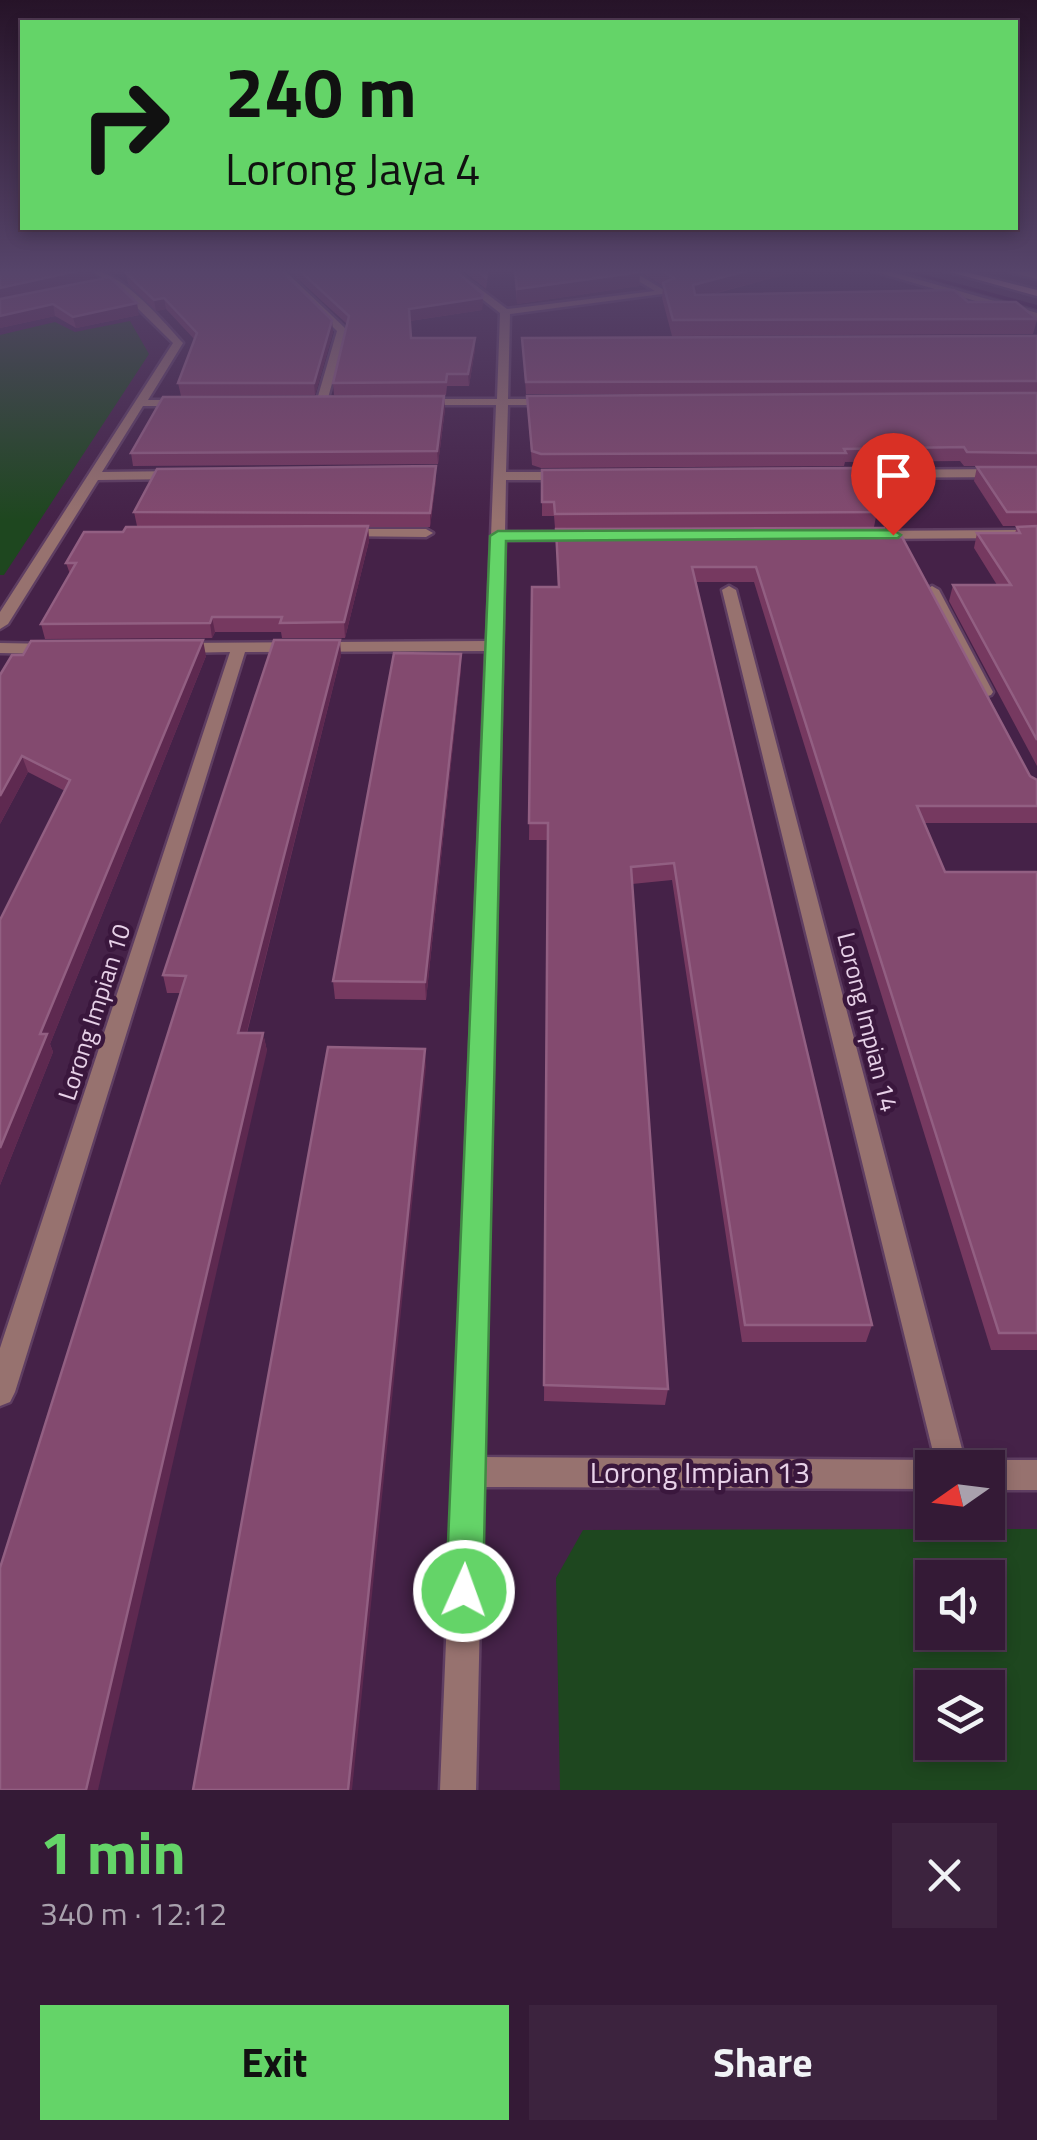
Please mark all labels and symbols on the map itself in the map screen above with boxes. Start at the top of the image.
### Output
pin [851,433,936,536]
street label: Lorong Impian 10 [48,919,140,1105]
street label: Lorong Impian 14 [827,928,909,1116]
street label: Lorong Impian 13 [590,1449,810,1495]
north arrow [915,1450,1005,1540]
position arrow [412,1539,516,1643]

